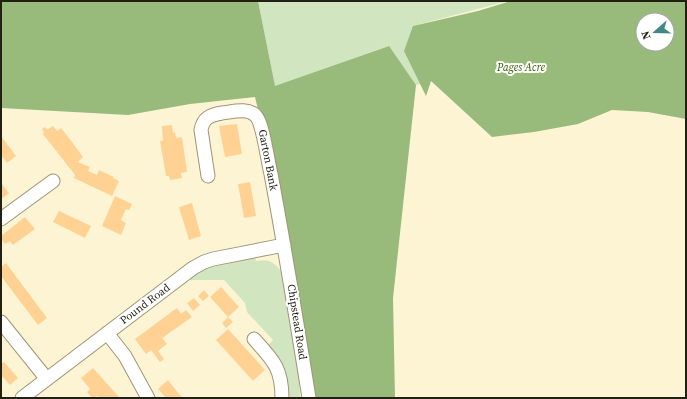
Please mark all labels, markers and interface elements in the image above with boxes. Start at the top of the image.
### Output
north arrow [635,12,675,52]
text: N [638,29,654,42]
park label: Pages Acre [496,60,546,75]
street label: Garton Bank [255,128,281,193]
street label: Pound Road [117,280,174,328]
street label: Chipstead Road [284,283,310,362]

